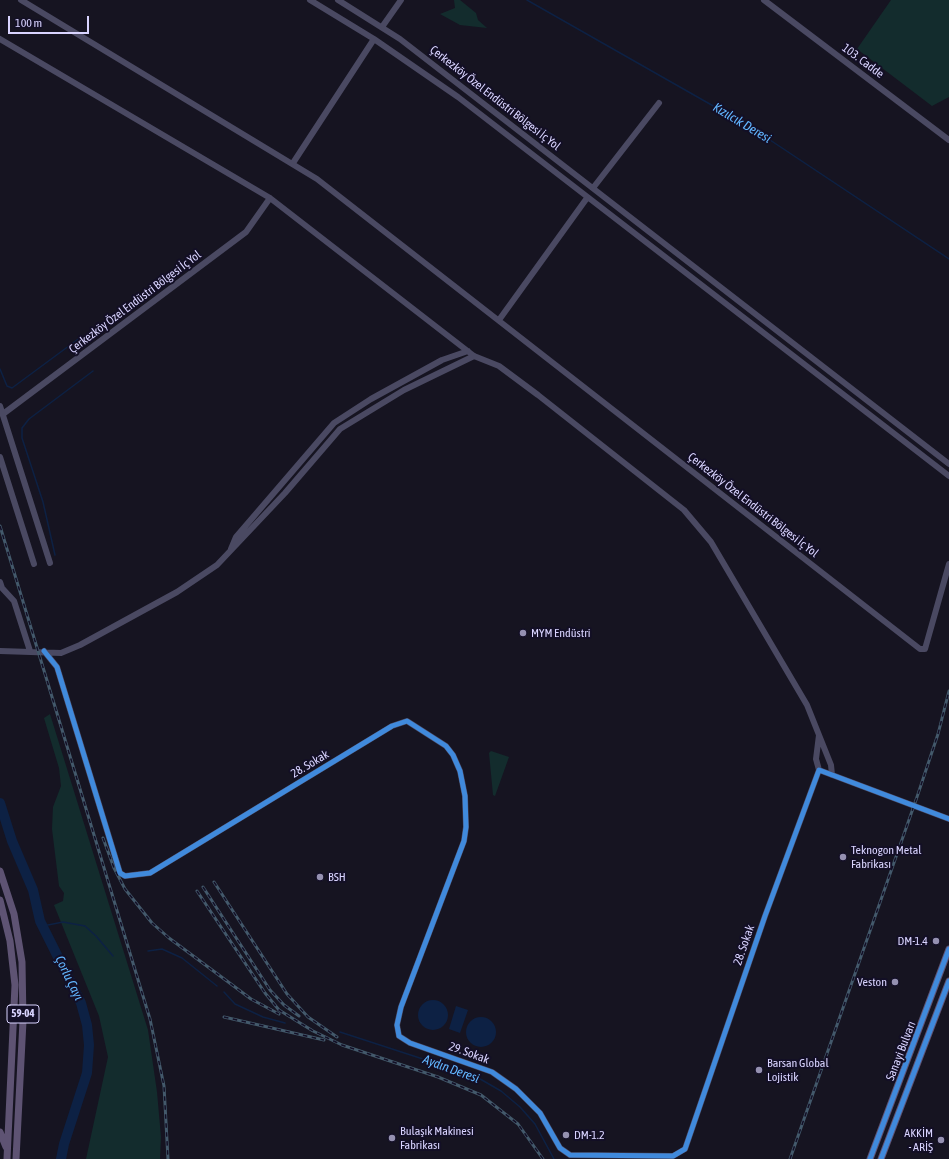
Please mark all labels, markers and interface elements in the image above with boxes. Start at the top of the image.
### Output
scale bar [10,8,91,34]
text: 100 m [15,16,42,30]
street label: 103. Cadde [839,41,887,81]
street label: Çerkezköy Özel Endüstri Bölgesi İç Yol [427,43,563,153]
water label: Kızılcık Deresi [710,100,774,146]
street label: Çerkezköy Özel Endüstri Bölgesi İç Yol [66,248,204,356]
street label: Çerkezköy Özel Endüstri Bölgesi İç Yol [685,450,821,560]
place label: MYM Endüstri [531,626,590,640]
marker: MYM Endüstri [518,628,528,638]
street label: 28. Sokak [288,747,332,781]
place label: Teknogon Metal Fabrikası [851,843,921,871]
marker: Teknogon Metal Fabrikası [838,852,848,862]
place label: BSH [328,870,346,884]
marker: BSH [315,872,325,882]
street label: 28. Sokak [730,923,758,967]
place label: DM-1.4 [897,934,928,948]
marker: DM-1.4 [931,936,941,946]
water label: Çorlu Çayı [52,953,86,1003]
place label: Veston [857,975,887,989]
marker: Veston [890,977,900,987]
road number: 59-04 [7,1005,39,1023]
street label: Sanayi Bulvarı [883,1019,919,1083]
street label: 29. Sokak [447,1039,491,1067]
water label: Aydın Deresi [421,1052,481,1086]
place label: Barsan Global Lojistik [767,1056,829,1084]
marker: Barsan Global Lojistik [754,1065,764,1075]
place label: Bulaşık Makinesi Fabrikası [400,1124,474,1152]
place label: AKKİM - ARİŞ [904,1126,933,1154]
place label: DM-1.2 [574,1128,605,1142]
marker: DM-1.2 [561,1130,571,1140]
marker: Bulaşık Makinesi Fabrikası [387,1133,397,1143]
marker: AKKİM - ARİŞ [936,1135,946,1145]

